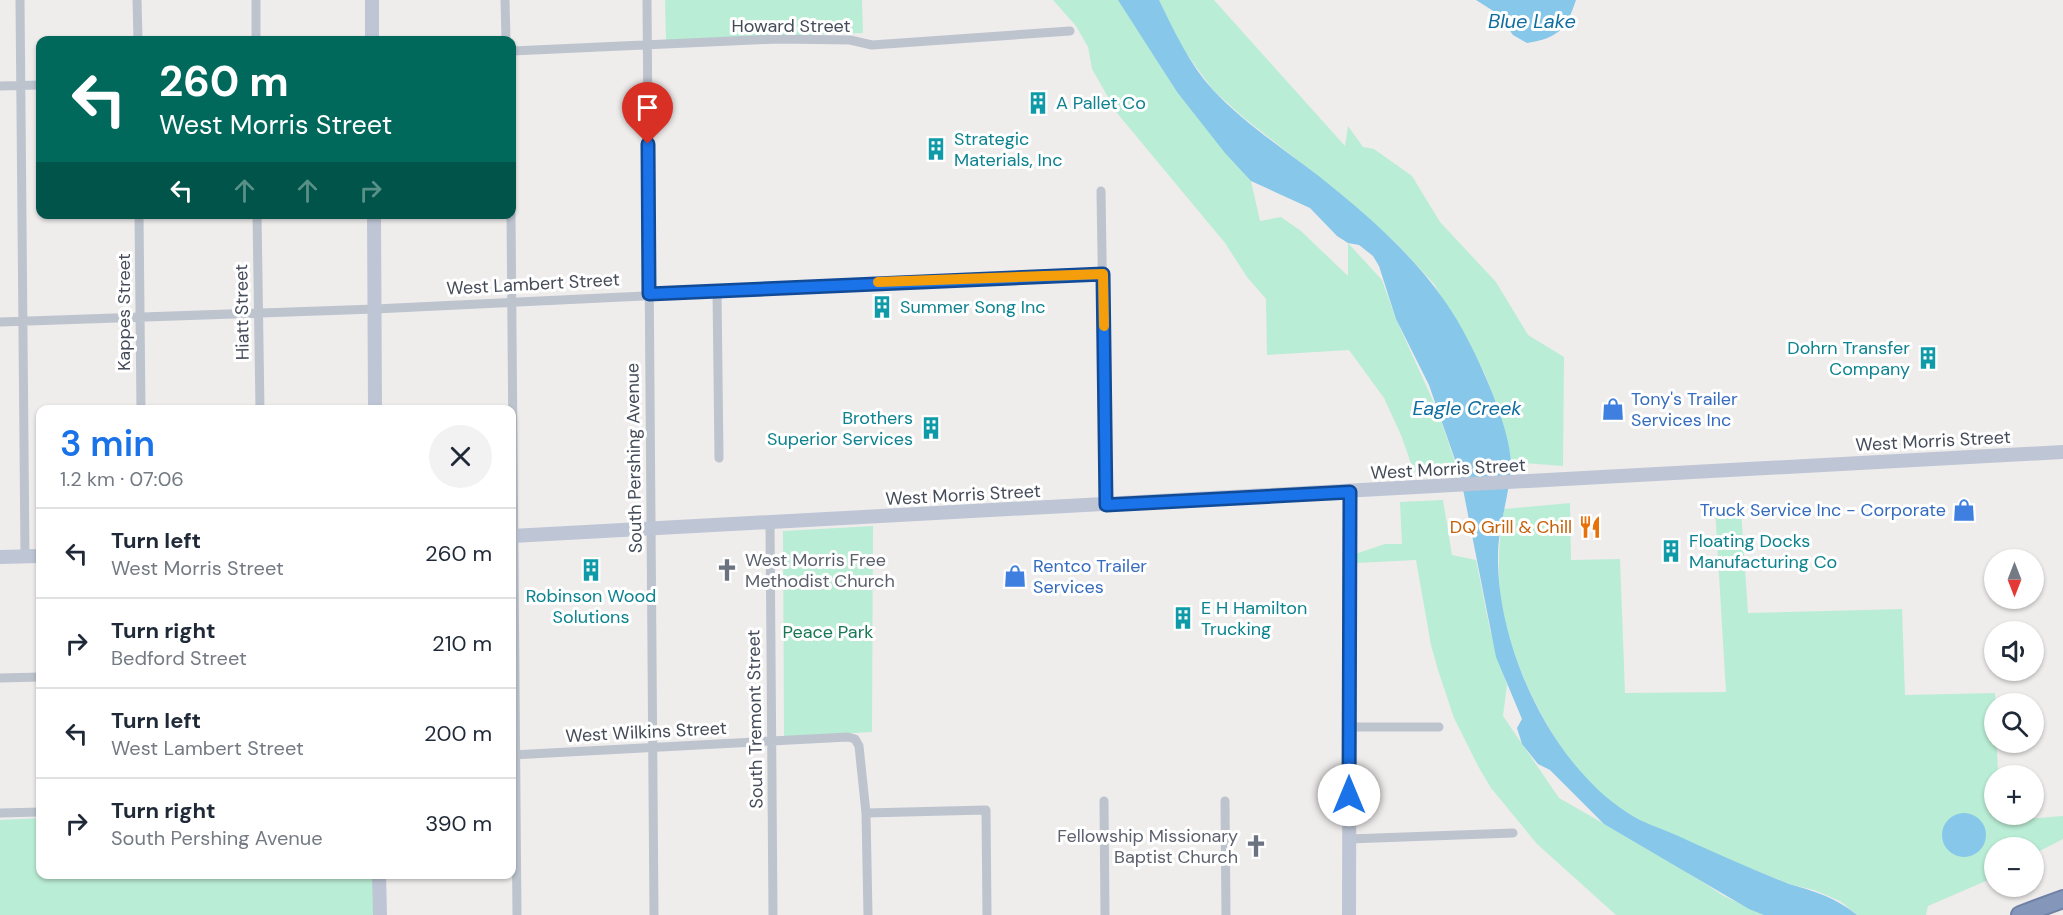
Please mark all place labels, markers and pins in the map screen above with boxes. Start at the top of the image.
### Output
pin [622,82,673,144]
building icon: A Pallet Co [1025,90,1051,116]
place label: A Pallet Co [1056,91,1146,115]
place label: Strategic Materials, Inc [954,127,1062,172]
building icon: Strategic Materials, Inc [923,136,949,162]
building icon: Summer Song Inc [869,294,895,320]
place label: Summer Song Inc [900,295,1046,319]
place label: Dohrn Transfer Company [1787,336,1910,381]
building icon: Dohrn Transfer Company [1915,345,1941,371]
place label: Tony's Trailer Services Inc [1631,387,1738,432]
shop icon: Tony's Trailer Services Inc [1600,396,1626,422]
place label: Brothers Superior Services [767,406,913,451]
building icon: Brothers Superior Services [918,415,944,441]
shop icon: Truck Service Inc - Corporate [1951,497,1977,523]
place label: Truck Service Inc - Corporate [1700,498,1946,522]
restaurant icon: DQ Grill & Chill [1577,514,1603,540]
place label: DQ Grill & Chill [1450,515,1572,539]
place label: Floating Docks Manufacturing Co [1689,529,1837,574]
building icon: Floating Docks Manufacturing Co [1658,538,1684,564]
place label: West Morris Free Methodist Church [745,548,895,593]
place label: Rentco Trailer Services [1033,554,1147,599]
building icon: Robinson Wood Solutions [578,557,604,583]
church icon: West Morris Free Methodist Church [714,557,740,583]
shop icon: Rentco Trailer Services [1002,563,1028,589]
place label: Robinson Wood Solutions [526,584,656,629]
place label: E H Hamilton Trucking [1201,596,1307,641]
building icon: E H Hamilton Trucking [1170,605,1196,631]
place label: Fellowship Missionary Baptist Church [1057,824,1238,869]
church icon: Fellowship Missionary Baptist Church [1243,833,1269,859]

